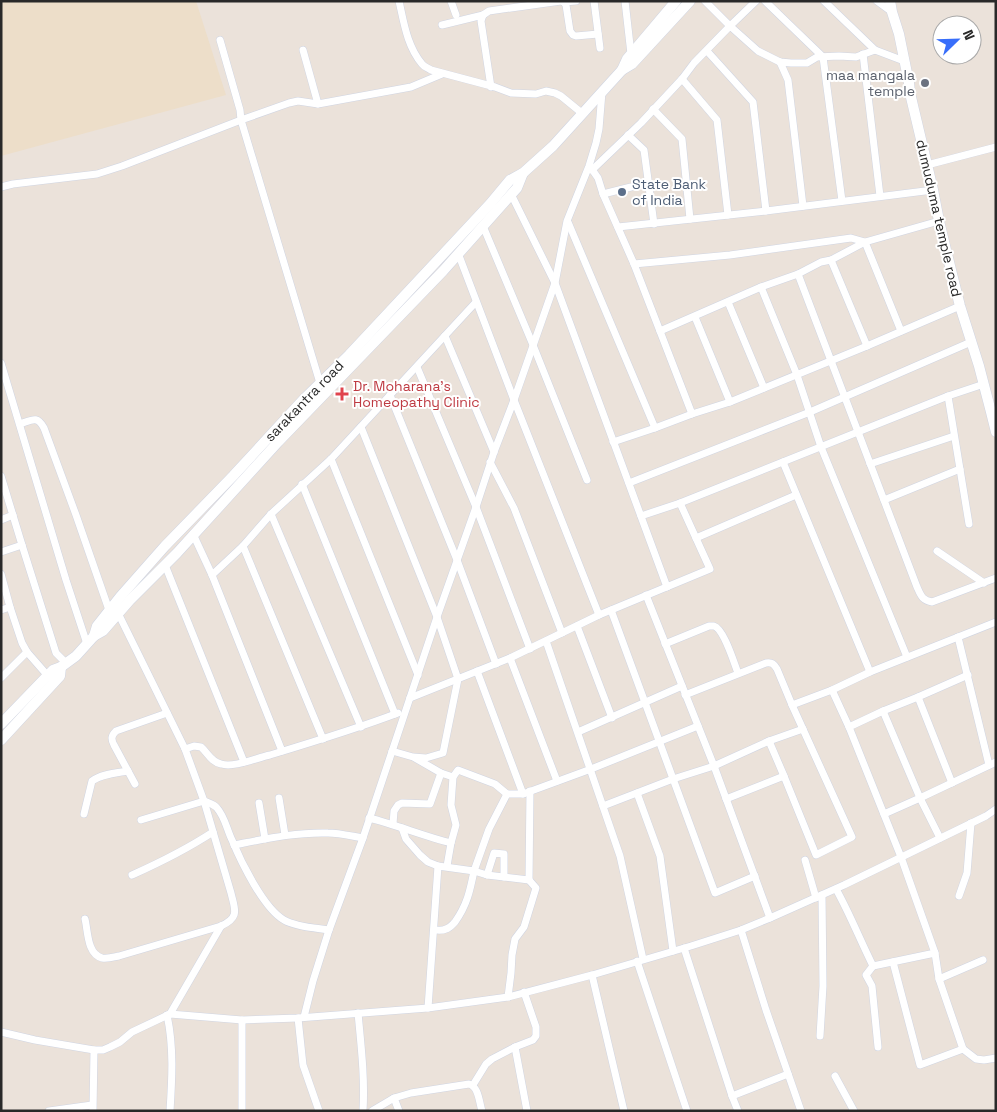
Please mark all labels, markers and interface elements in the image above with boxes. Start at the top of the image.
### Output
north arrow [932,15,982,65]
text: N [959,27,979,43]
place label: maa mangala temple [826,66,915,100]
marker: maa mangala temple [919,77,931,89]
street label: dumuduma temple road [912,138,966,298]
place label: State Bank of India [632,175,707,209]
marker: State Bank of India [616,186,628,198]
street label: sarakantra road [261,357,347,445]
place label: Dr. Moharana's Homeopathy Clinic [353,377,480,411]
marker: Dr. Moharana's Homeopathy Clinic [335,387,349,401]

